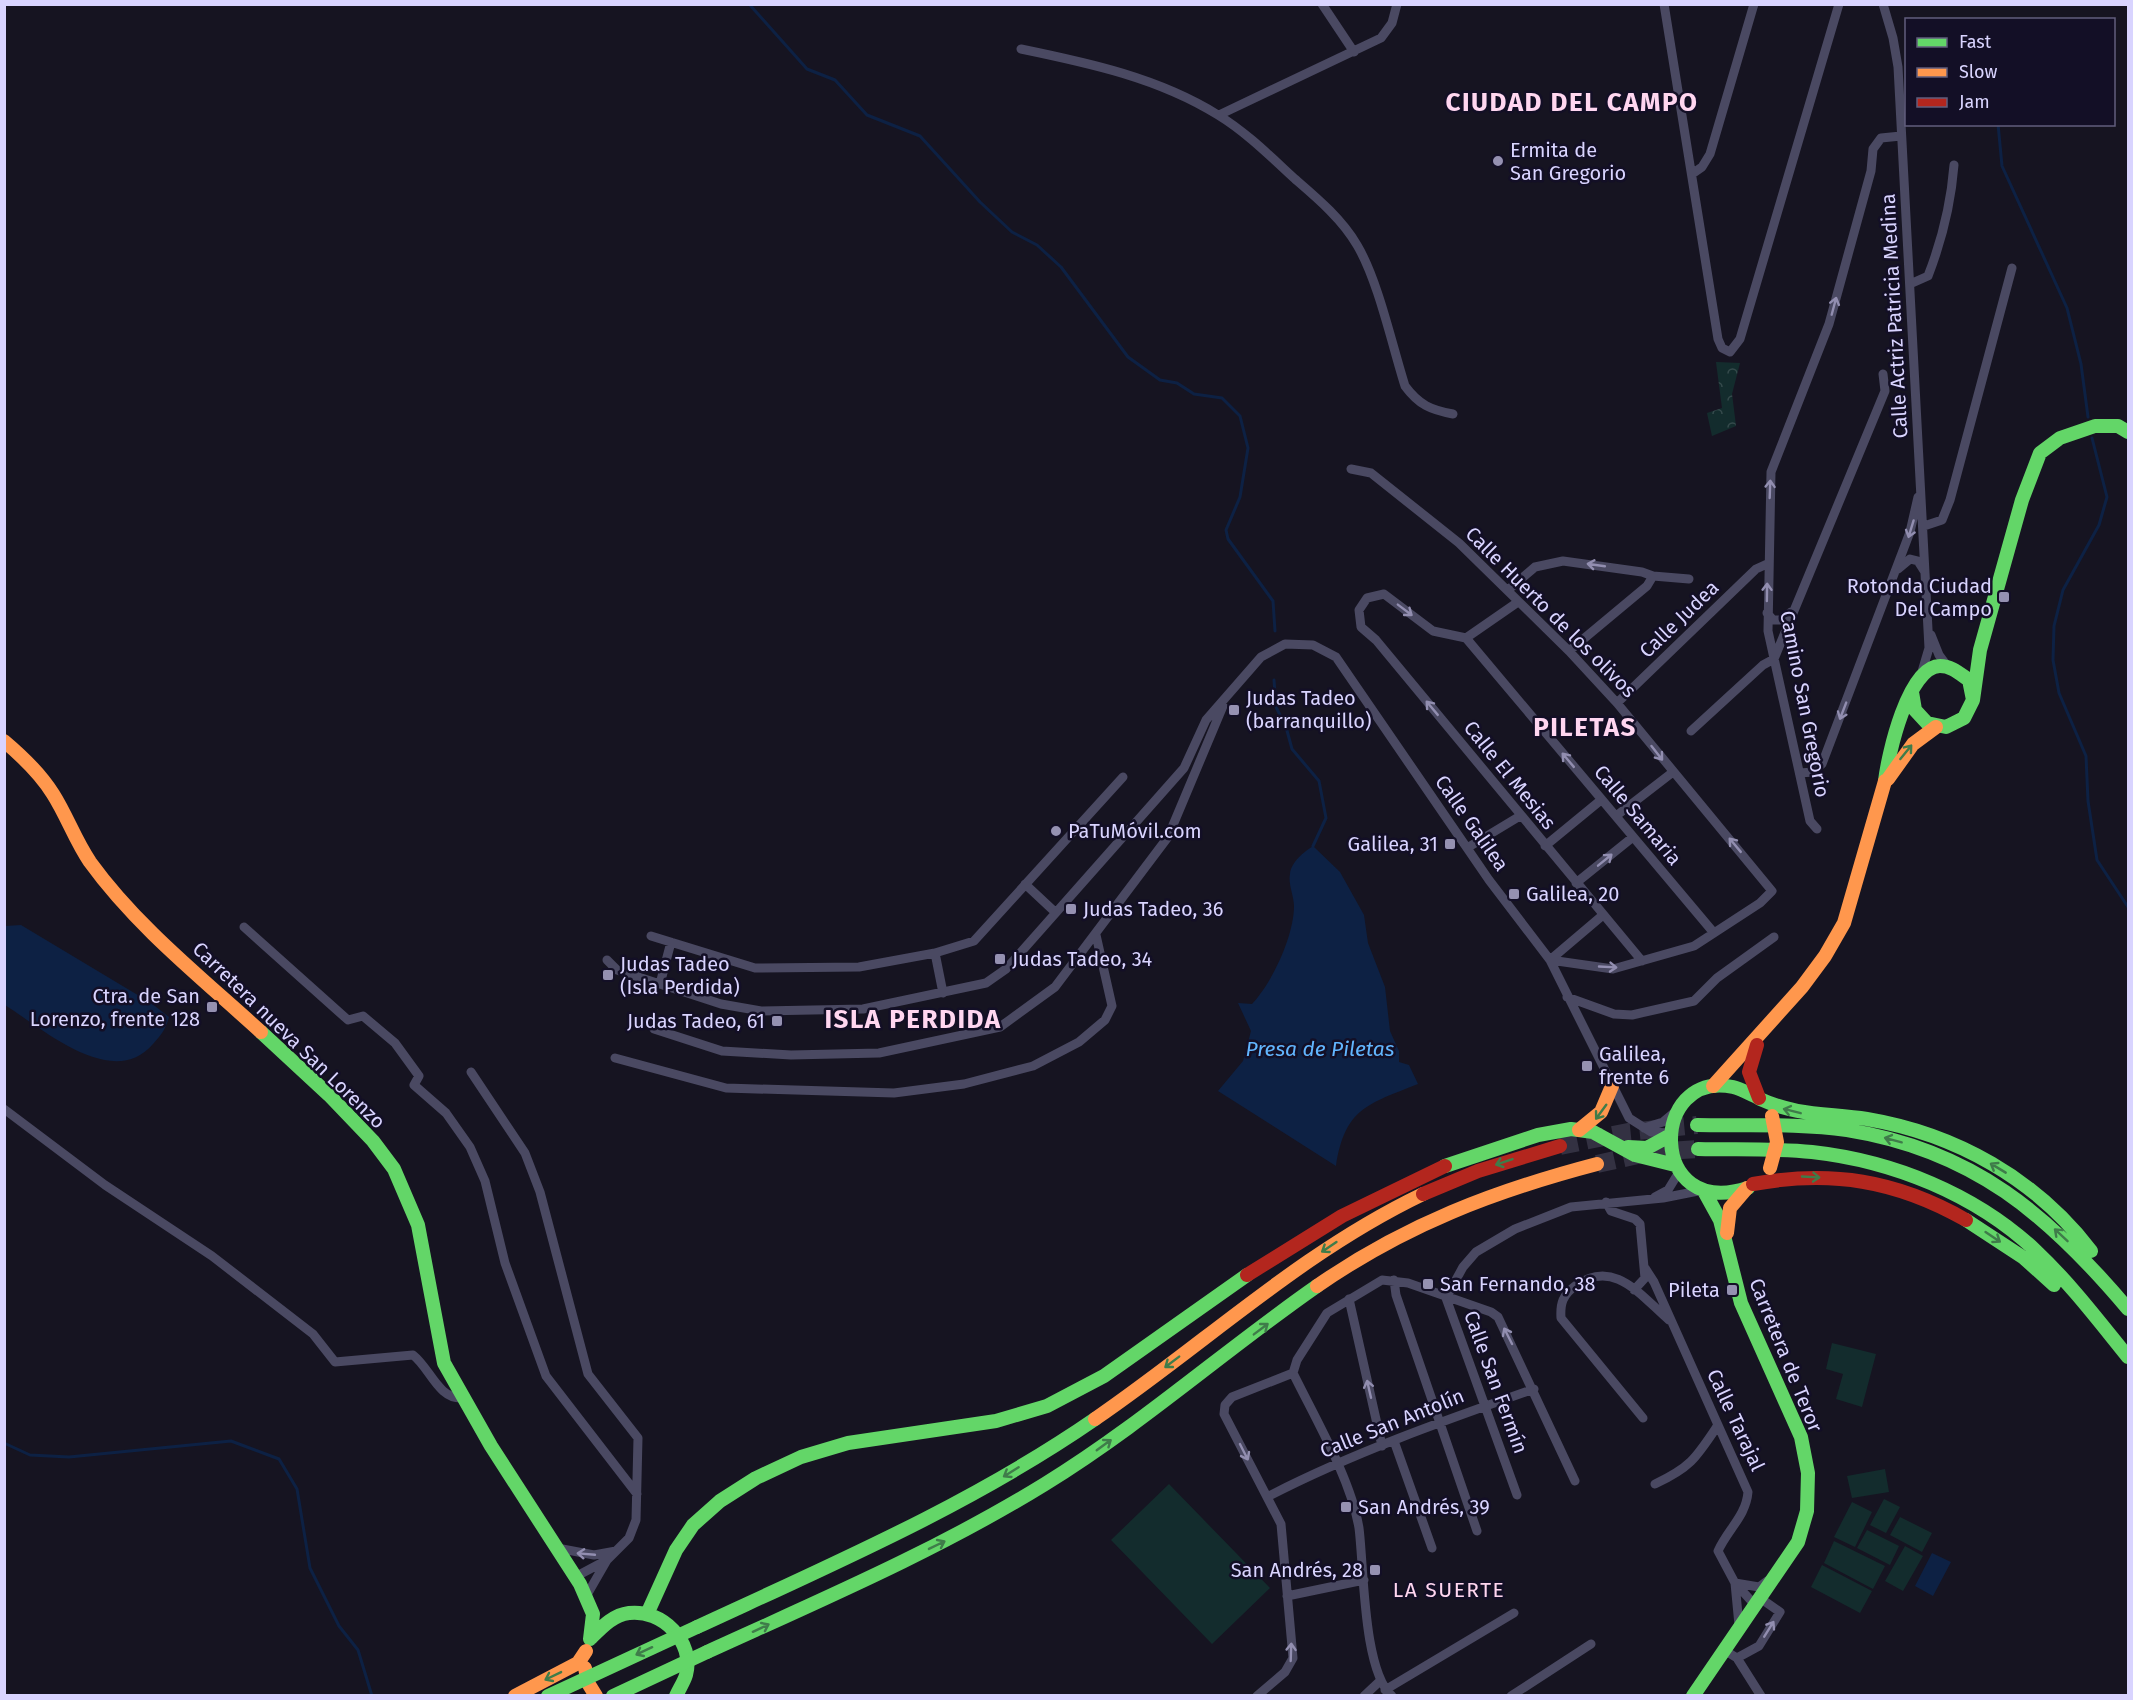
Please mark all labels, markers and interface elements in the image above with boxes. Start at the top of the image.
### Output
legend [1905,18,2115,126]
text: Fast [1959,31,1992,53]
text: Slow [1959,61,1998,83]
district label: CIUDAD DEL CAMPO [1446,87,1698,118]
text: Jam [1959,91,1990,113]
place label: Ermita de San Gregorio [1510,138,1626,185]
marker: Ermita de San Gregorio [1491,154,1505,168]
street label: Calle Actriz Patricia Medina [1876,193,1912,439]
one-way arrow [1829,297,1841,316]
one-way arrow [1765,480,1776,500]
one-way arrow [1905,519,1916,538]
street label: Calle Huerto de los olivos [1461,522,1641,702]
one-way arrow [1586,560,1606,571]
place label: Rotonda Ciudad Del Campo [1847,574,1992,621]
street label: Calle Judea [1634,575,1724,663]
one-way arrow [1761,582,1773,602]
marker: Rotonda Ciudad Del Campo [1997,590,2011,604]
one-way arrow [1397,603,1413,616]
street label: Camino San Gregorio [1775,609,1835,799]
place label: Judas Tadeo (barranquillo) [1246,686,1371,733]
one-way arrow [1425,701,1439,716]
one-way arrow [1836,701,1847,720]
marker: Judas Tadeo (barranquillo) [1227,703,1241,717]
district label: PILETAS [1533,712,1637,743]
street label: Calle El Mesias [1459,716,1561,834]
one-way arrow [1900,744,1913,760]
one-way arrow [1651,745,1664,761]
one-way arrow [1561,753,1575,768]
street label: Calle Samaria [1589,760,1687,870]
street label: Calle Galilea [1430,770,1514,876]
place label: PaTuMóvil.com [1068,819,1202,843]
marker: PaTuMóvil.com [1049,824,1063,838]
place label: Galilea, 31 [1348,832,1438,856]
marker: Galilea, 31 [1443,837,1457,851]
one-way arrow [1728,838,1741,854]
one-way arrow [1596,854,1612,867]
place label: Galilea, 20 [1526,882,1619,906]
marker: Galilea, 20 [1507,887,1521,901]
place label: Judas Tadeo, 36 [1083,897,1223,921]
marker: Judas Tadeo, 36 [1064,902,1078,916]
street label: Carretera nueva San Lorenzo [188,937,390,1133]
place label: Judas Tadeo, 34 [1012,947,1153,971]
place label: Judas Tadeo (Isla Perdida) [620,952,740,999]
marker: Judas Tadeo, 34 [993,952,1007,966]
one-way arrow [1598,962,1617,973]
marker: Judas Tadeo (Isla Perdida) [601,968,615,982]
place label: Ctra. de San Lorenzo, frente 128 [30,984,200,1031]
marker: Ctra. de San Lorenzo, frente 128 [205,1000,219,1014]
district label: ISLA PERDIDA [824,1004,1002,1035]
place label: Judas Tadeo, 61 [627,1009,765,1033]
marker: Judas Tadeo, 61 [770,1014,784,1028]
water label: Presa de Piletas [1246,1036,1395,1062]
place label: Galilea, frente 6 [1599,1042,1669,1089]
marker: Galilea, frente 6 [1580,1059,1594,1073]
one-way arrow [1595,1104,1607,1120]
one-way arrow [1783,1104,1802,1116]
one-way arrow [1884,1134,1903,1145]
one-way arrow [1495,1158,1514,1169]
one-way arrow [1990,1162,2007,1174]
one-way arrow [1800,1172,1820,1183]
one-way arrow [2053,1228,2068,1242]
one-way arrow [1984,1231,2001,1243]
one-way arrow [1321,1241,1338,1253]
place label: San Fernando, 38 [1440,1272,1595,1296]
street label: Carretera de Teror [1744,1275,1828,1436]
marker: San Fernando, 38 [1421,1277,1435,1291]
place label: Pileta [1668,1278,1720,1302]
marker: Pileta [1725,1283,1739,1297]
street label: Calle San Fermín [1459,1307,1533,1457]
one-way arrow [1252,1323,1268,1335]
one-way arrow [1501,1328,1513,1346]
one-way arrow [1164,1355,1180,1368]
street label: Calle Tarajal [1702,1365,1770,1475]
one-way arrow [1363,1379,1375,1398]
street label: Calle San Antolín [1316,1383,1468,1463]
one-way arrow [1096,1439,1112,1451]
one-way arrow [1238,1442,1250,1460]
one-way arrow [1003,1467,1020,1479]
place label: San Andrés, 39 [1358,1495,1490,1519]
marker: San Andrés, 39 [1339,1500,1353,1514]
one-way arrow [928,1539,946,1551]
one-way arrow [577,1548,597,1559]
place label: San Andrés, 28 [1231,1558,1363,1582]
marker: San Andrés, 28 [1368,1563,1382,1577]
district label: LA SUERTE [1393,1577,1505,1603]
one-way arrow [1764,1621,1776,1638]
one-way arrow [751,1622,769,1633]
one-way arrow [1285,1642,1297,1662]
one-way arrow [635,1646,653,1658]
one-way arrow [545,1671,563,1683]

